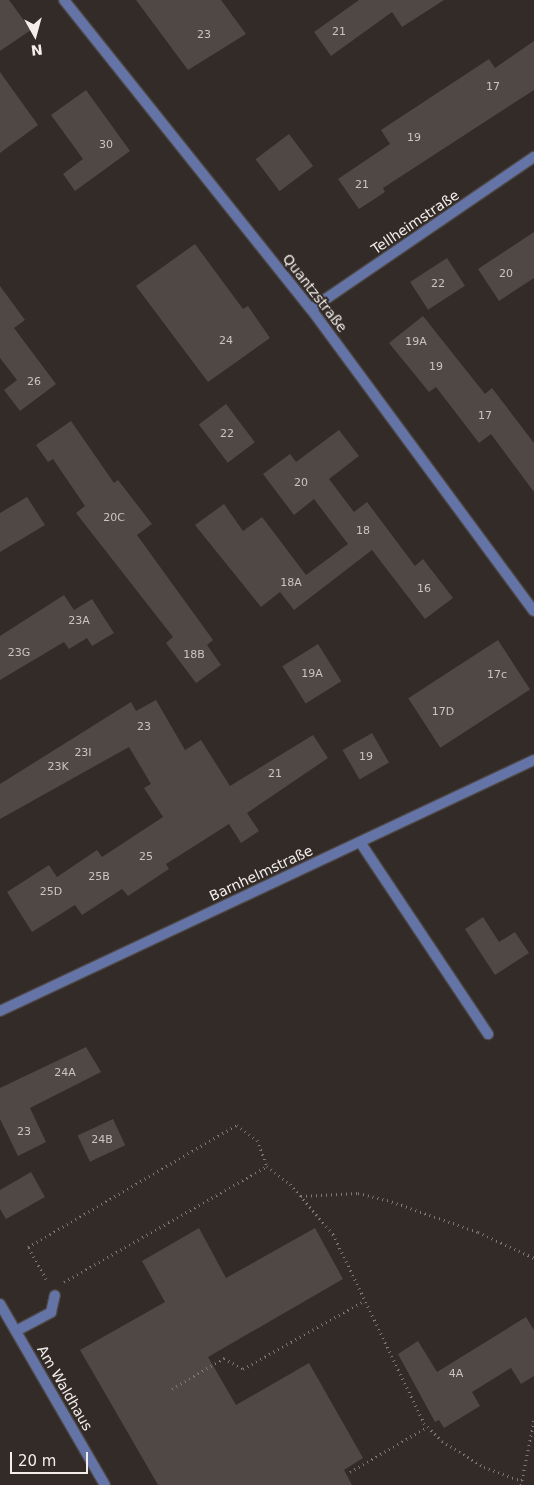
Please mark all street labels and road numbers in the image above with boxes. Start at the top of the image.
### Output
street label: Tellheimstraße [368,186,462,258]
street label: Quantzstraße [279,251,351,335]
street label: Barnhelmstraße [207,842,315,904]
street label: Am Waldhaus [34,1342,96,1434]

